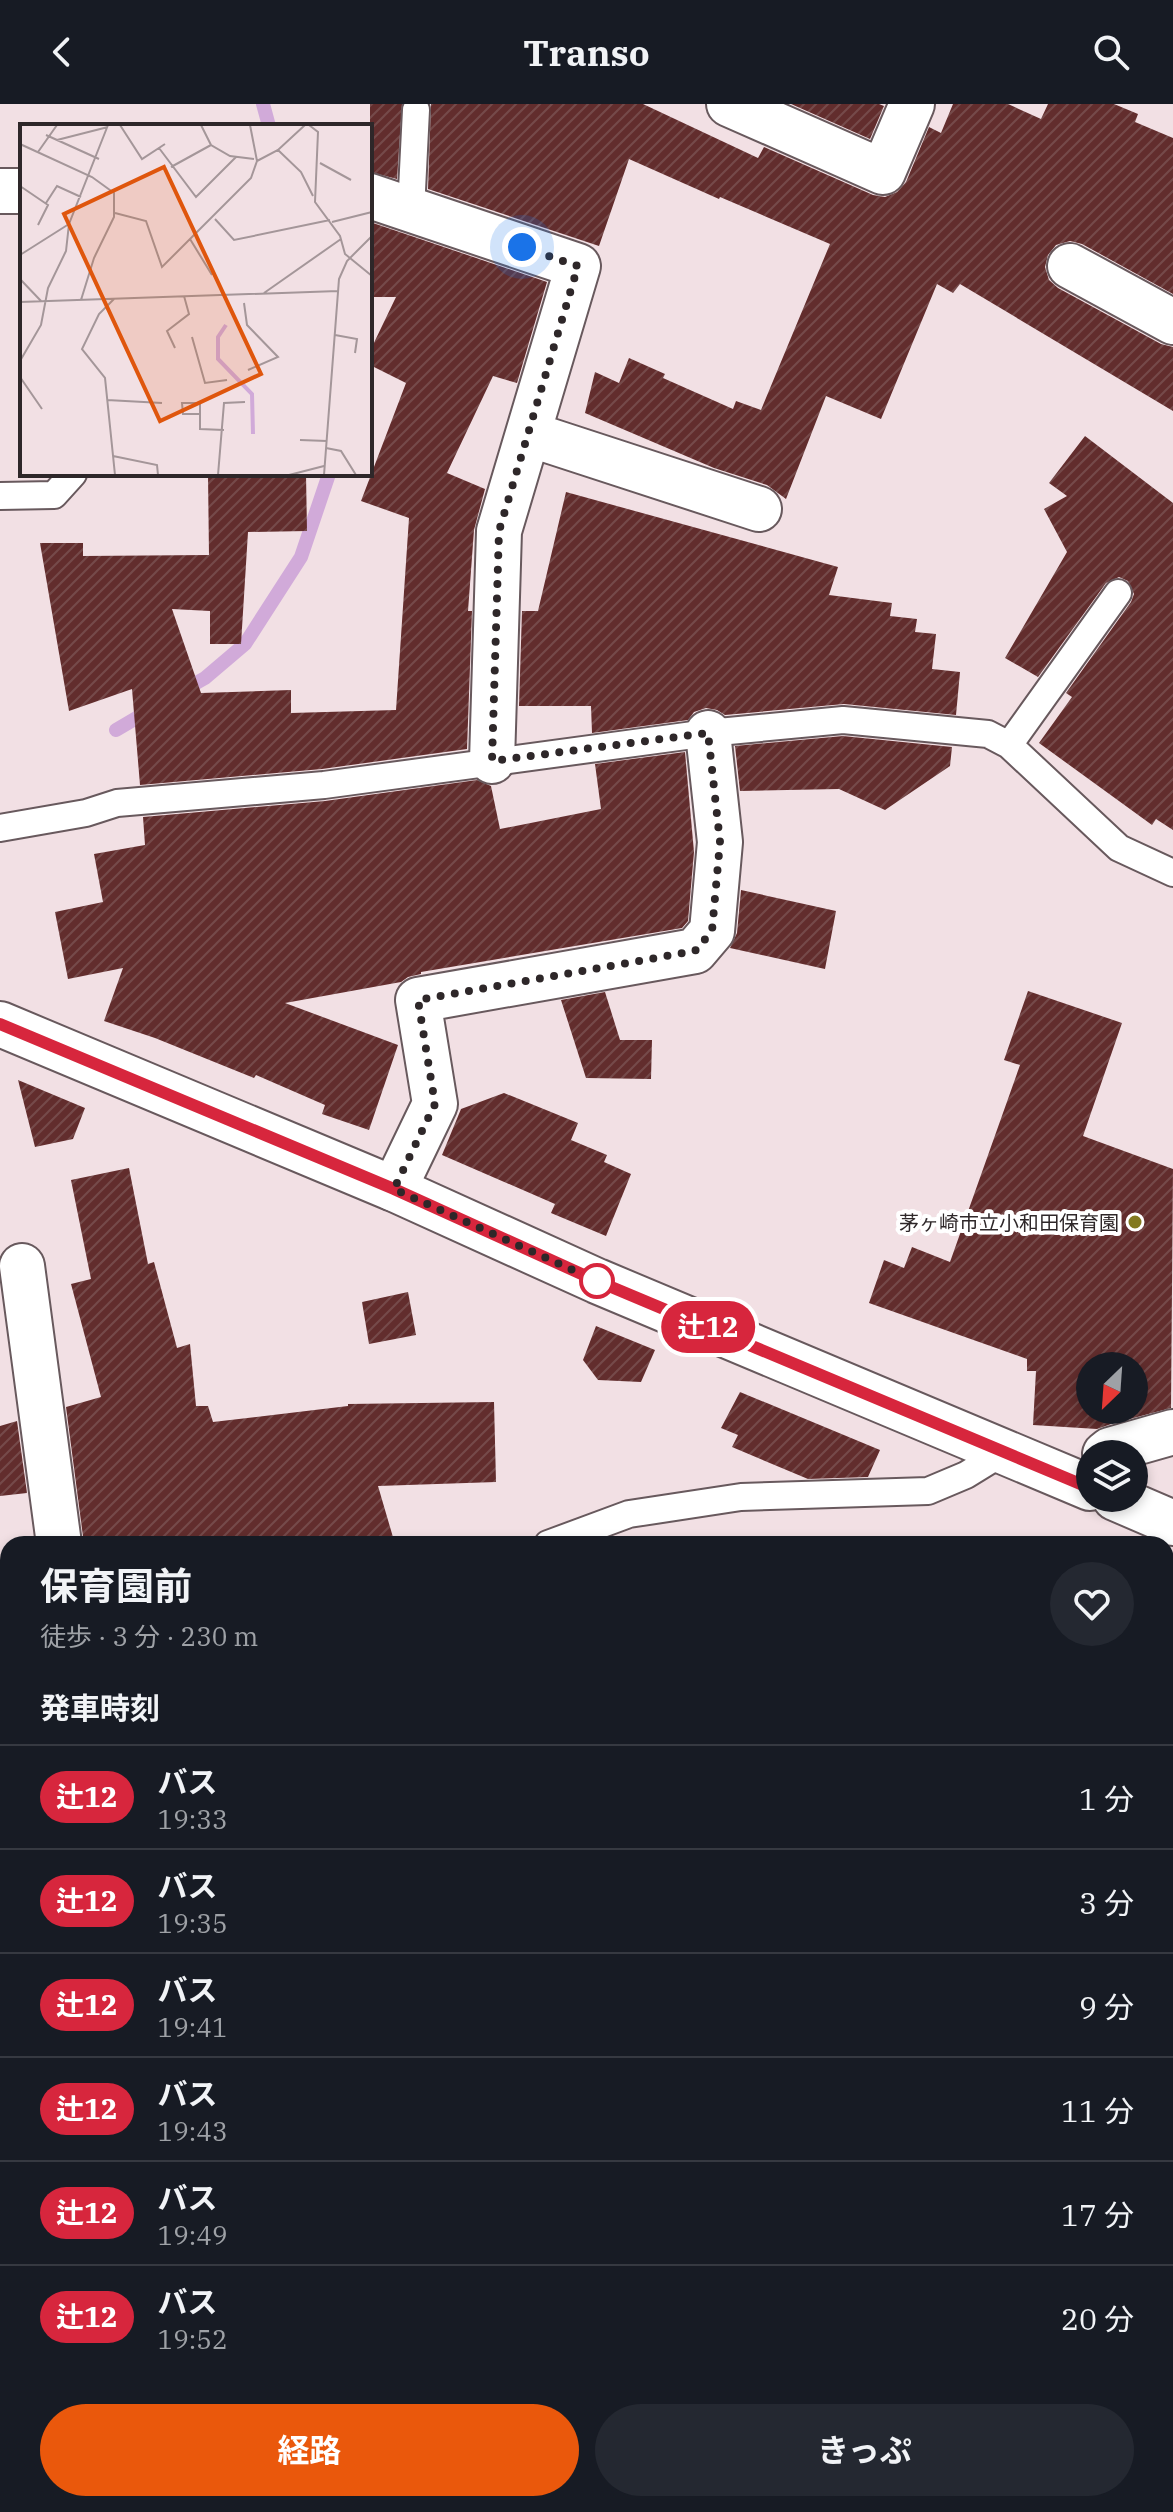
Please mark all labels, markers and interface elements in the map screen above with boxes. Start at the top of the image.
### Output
text: Transo [523,29,650,76]
icon: back [40,30,84,74]
icon: search [1089,30,1133,74]
inset map [20,124,372,476]
your location [502,227,542,267]
place label: 茅ヶ崎市立小和田保育園 [899,1209,1119,1236]
marker: 茅ヶ崎市立小和田保育園 [1126,1213,1144,1231]
unlabelled marker [580,1264,614,1298]
line badge: 辻12 [662,1301,754,1353]
text: 辻12 [677,1308,739,1345]
north arrow [1076,1352,1148,1424]
map controls [1076,1352,1148,1512]
button: layers [1076,1440,1148,1512]
text: 保育園前 [40,1561,192,1610]
button: heart [1050,1562,1134,1646]
text: 徒歩 · 3 分 · 230 m [40,1619,258,1653]
text: 発車時刻 [40,1688,160,1727]
text: バス [158,1762,218,1801]
text: 辻12 [56,1778,118,1815]
text: 1 分 [1079,1779,1134,1818]
text: 19:33 [158,1802,228,1836]
text: バス [158,1866,218,1905]
text: 辻12 [56,1882,118,1919]
text: 3 分 [1079,1883,1134,1922]
text: 19:35 [158,1906,228,1940]
text: バス [158,1970,218,2009]
text: 辻12 [56,1986,118,2023]
text: 9 分 [1079,1987,1134,2026]
text: 19:41 [158,2010,228,2044]
text: バス [158,2074,218,2113]
text: 辻12 [56,2090,118,2127]
text: 11 分 [1061,2091,1134,2130]
text: 19:43 [158,2114,228,2148]
text: バス [158,2178,218,2217]
text: 辻12 [56,2194,118,2231]
text: 17 分 [1061,2195,1134,2234]
text: 19:49 [158,2218,228,2252]
text: バス [158,2282,218,2321]
text: 辻12 [56,2298,118,2335]
text: 20 分 [1061,2299,1134,2338]
text: 19:52 [158,2322,228,2356]
button: 経路 [40,2404,579,2496]
button: きっぷ [595,2404,1134,2496]

